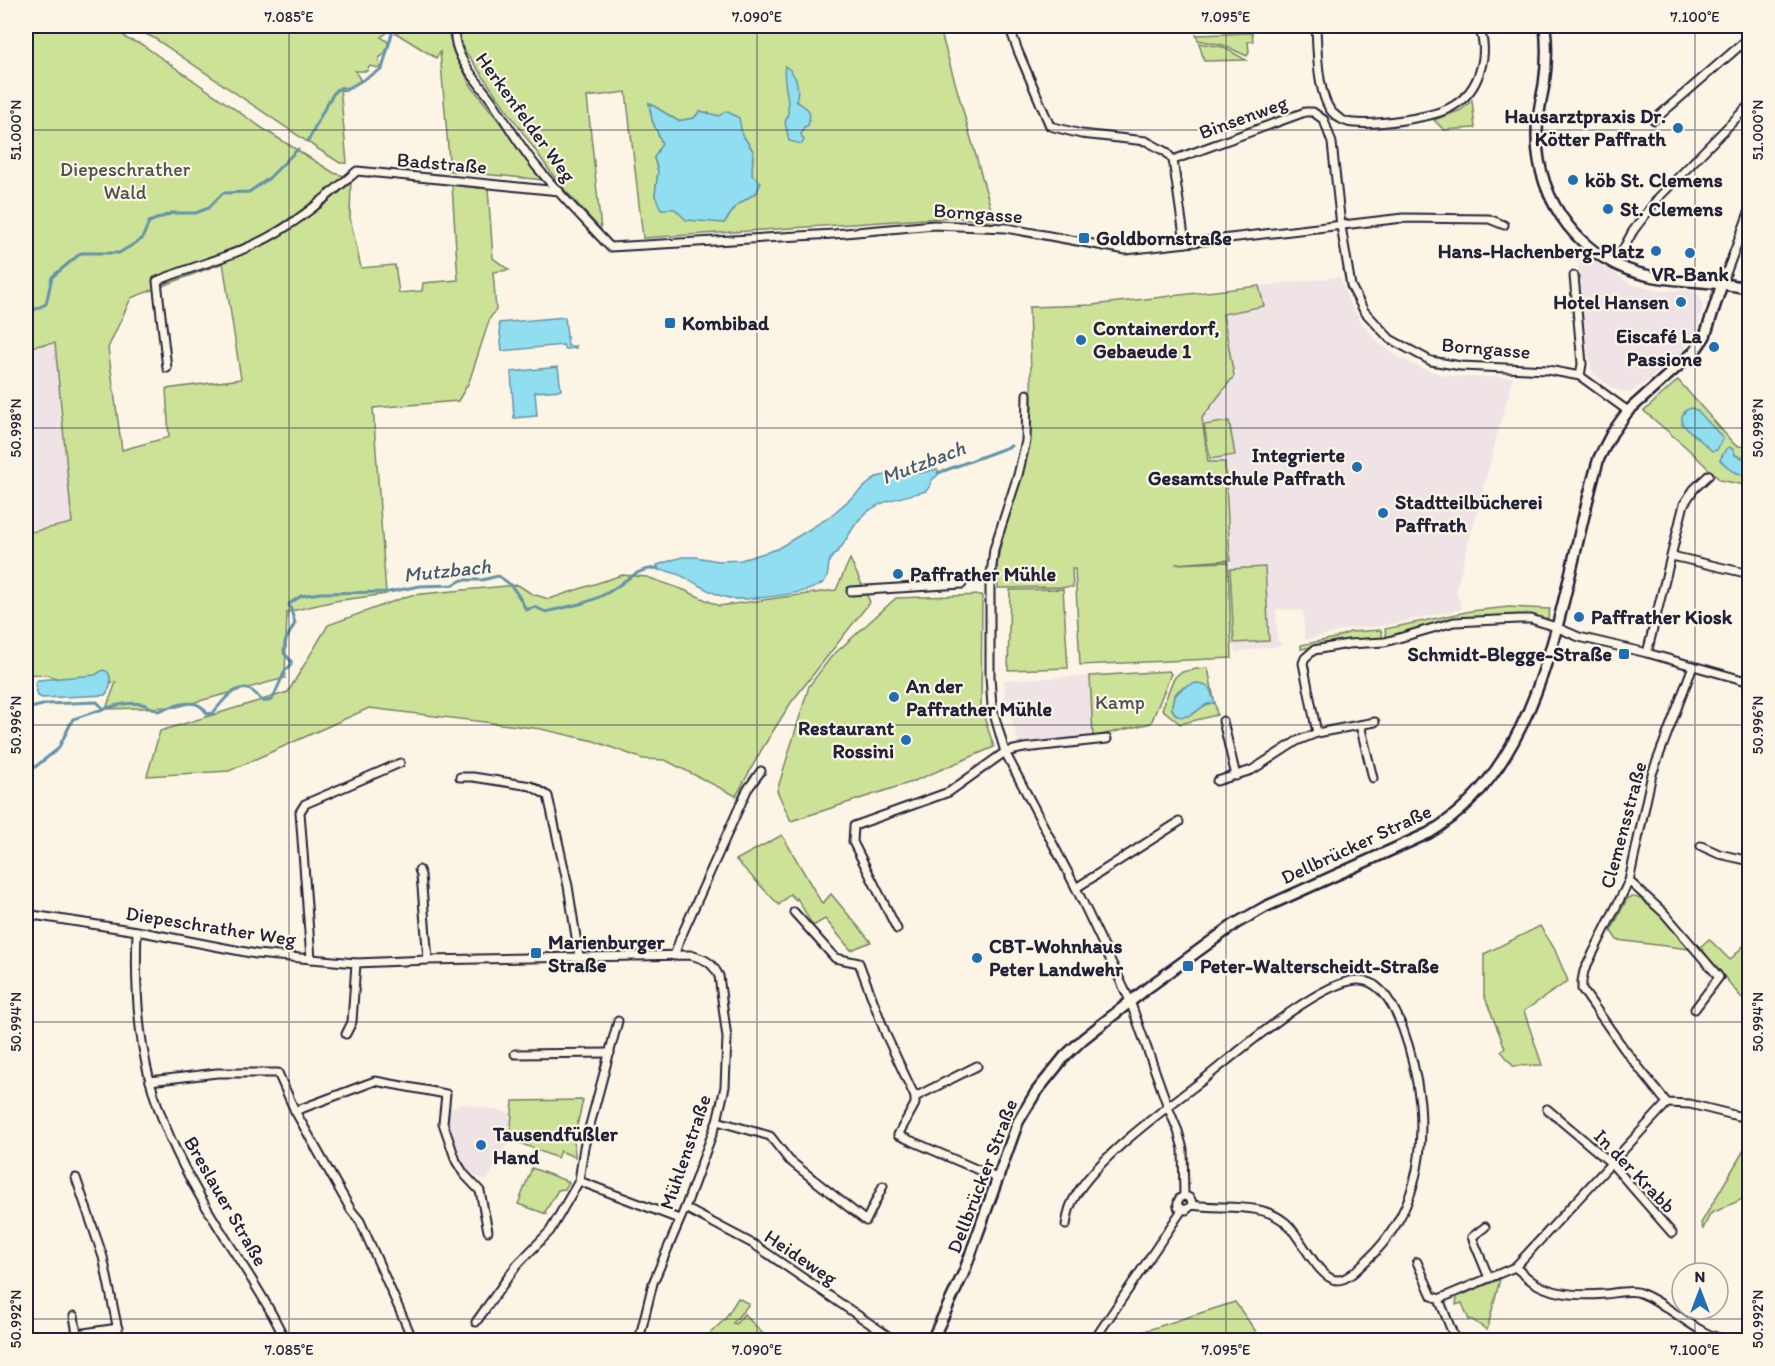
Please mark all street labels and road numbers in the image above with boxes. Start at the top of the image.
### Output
street label: Herkenfelder Weg [471,47,582,187]
street label: Binsenweg [1195,90,1291,144]
street label: Badstraße [396,147,488,179]
street label: Borngasse [933,198,1023,228]
street label: Borngasse [1440,332,1532,364]
street label: Clemensstraße [1595,759,1651,891]
street label: Dellbrücker Straße [1277,799,1435,889]
street label: Diepeschrather Weg [124,901,298,951]
street label: Mühlenstraße [654,1091,716,1213]
street label: Dellbrücker Straße [942,1095,1022,1257]
street label: In der Krabb [1589,1124,1681,1218]
street label: Breslauer Straße [179,1132,273,1270]
street label: Heideweg [760,1224,843,1290]

